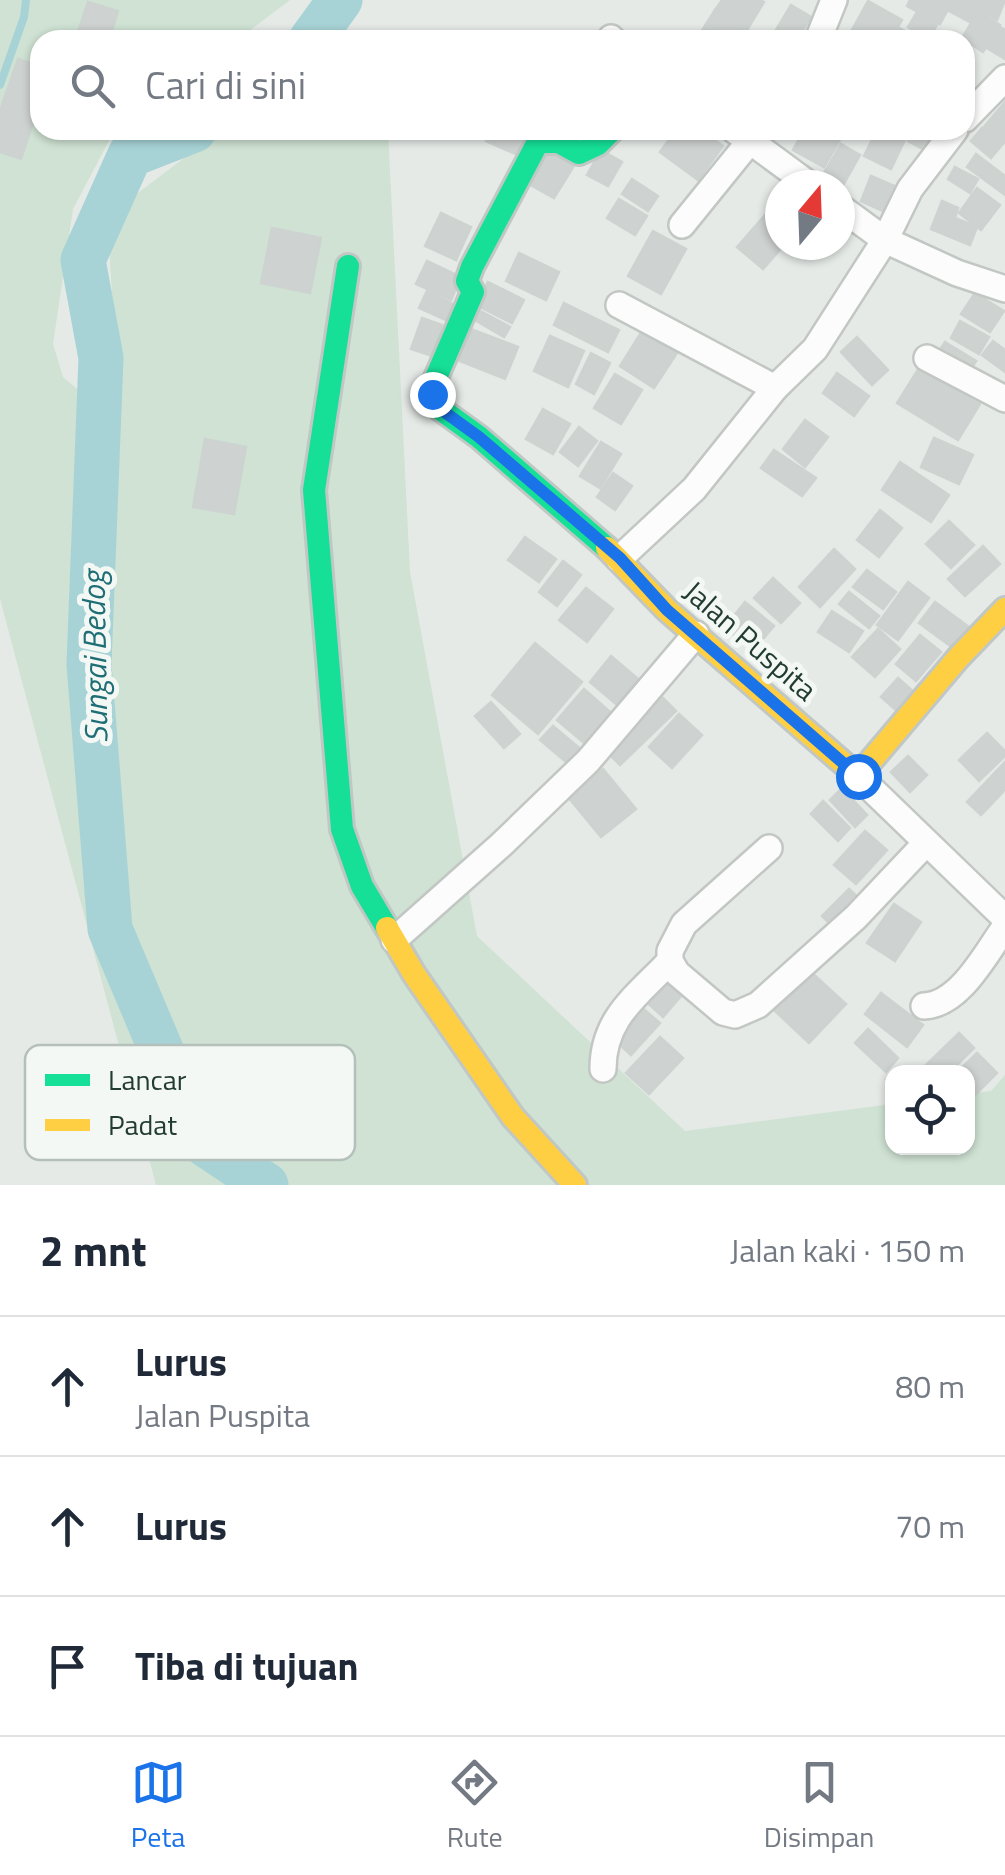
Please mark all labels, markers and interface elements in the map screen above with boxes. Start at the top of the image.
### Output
search box [30,30,975,140]
text: Cari di sini [145,56,306,114]
icon: search [65,58,120,113]
north arrow [765,170,855,260]
route end [410,372,456,418]
water label: Sungai Bedog [68,566,120,744]
street label: Jalan Puspita [674,569,828,711]
route start [836,754,882,800]
legend [25,1045,355,1160]
text: Lancar [108,1058,187,1101]
map controls [885,1065,975,1155]
button: locate [885,1065,975,1155]
text: Padat [108,1103,177,1146]
text: 2 mnt [40,1218,147,1282]
text: Jalan kaki · 150 m [730,1226,965,1274]
text: Lurus [135,1333,227,1391]
icon: ahead [40,1359,95,1414]
text: 80 m [895,1362,965,1410]
text: Jalan Puspita [135,1391,310,1439]
text: Lurus [135,1497,227,1555]
icon: ahead [40,1499,95,1554]
text: 70 m [895,1502,965,1550]
text: Tiba di tujuan [135,1637,358,1695]
icon: arrive [40,1639,95,1694]
tab: Peta [131,1755,186,1858]
tab: Rute [447,1755,503,1858]
tab: Disimpan [764,1755,874,1858]

